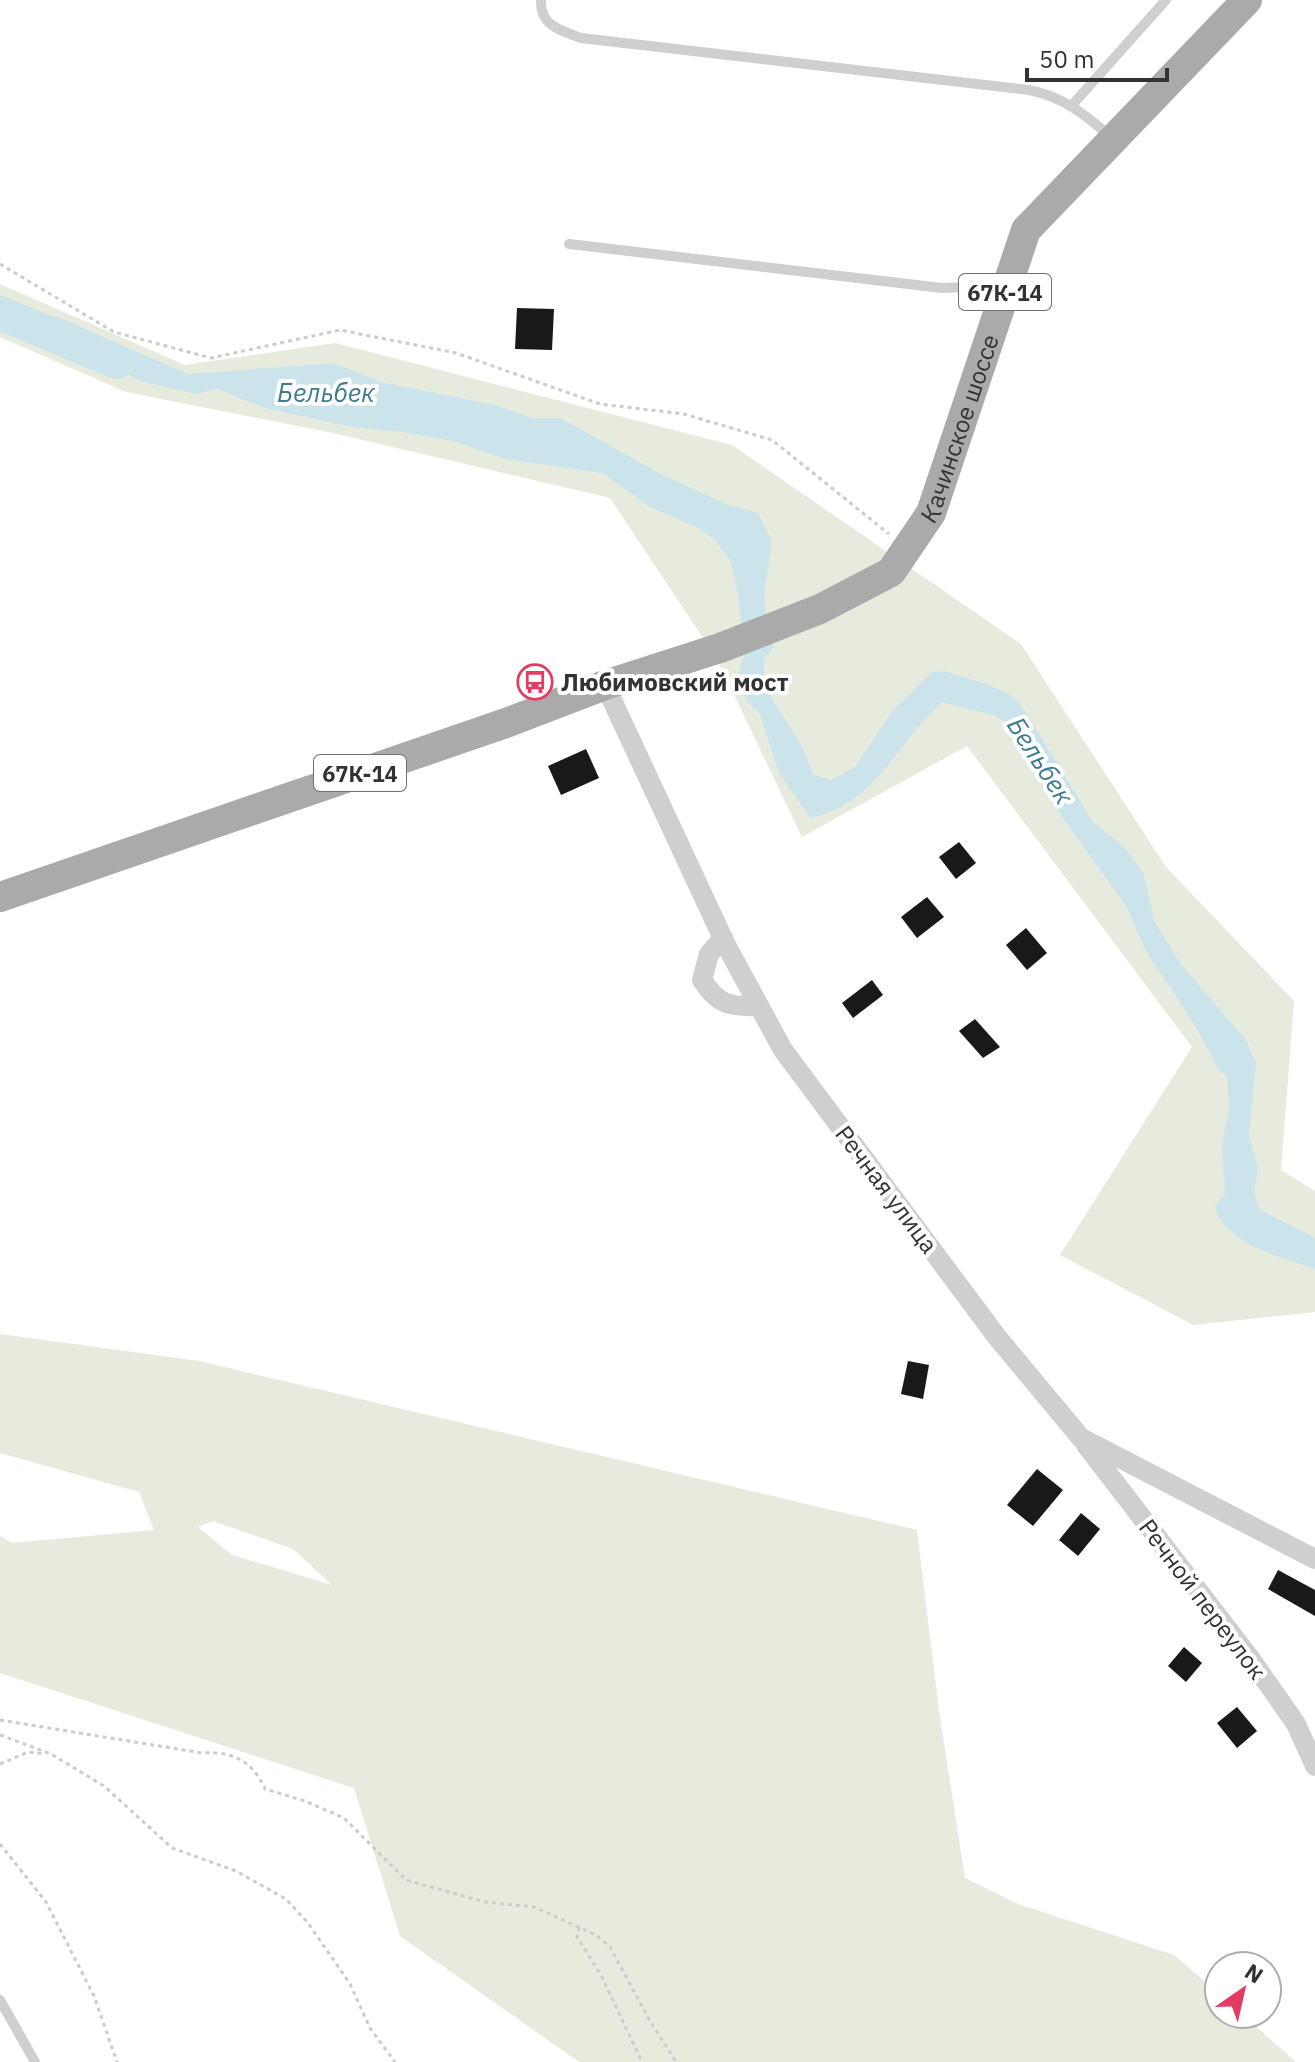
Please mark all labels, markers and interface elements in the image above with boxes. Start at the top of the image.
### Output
scale bar [1027,32,1167,82]
text: 50 m [1039,43,1094,75]
road number: 67К-14 [959,274,1051,310]
street label: Качинское шоссе [913,330,1006,529]
water label: Бельбек [277,375,376,409]
bus stop icon: Любимовский мост [516,663,554,701]
place label: Любимовский мост [561,666,789,698]
water label: Бельбек [1000,710,1083,811]
road number: 67К-14 [314,755,406,791]
street label: Речная улица [828,1119,946,1259]
street label: Речной переулок [1132,1512,1274,1686]
north arrow [1203,1950,1283,2030]
text: N [1240,1957,1269,1989]

